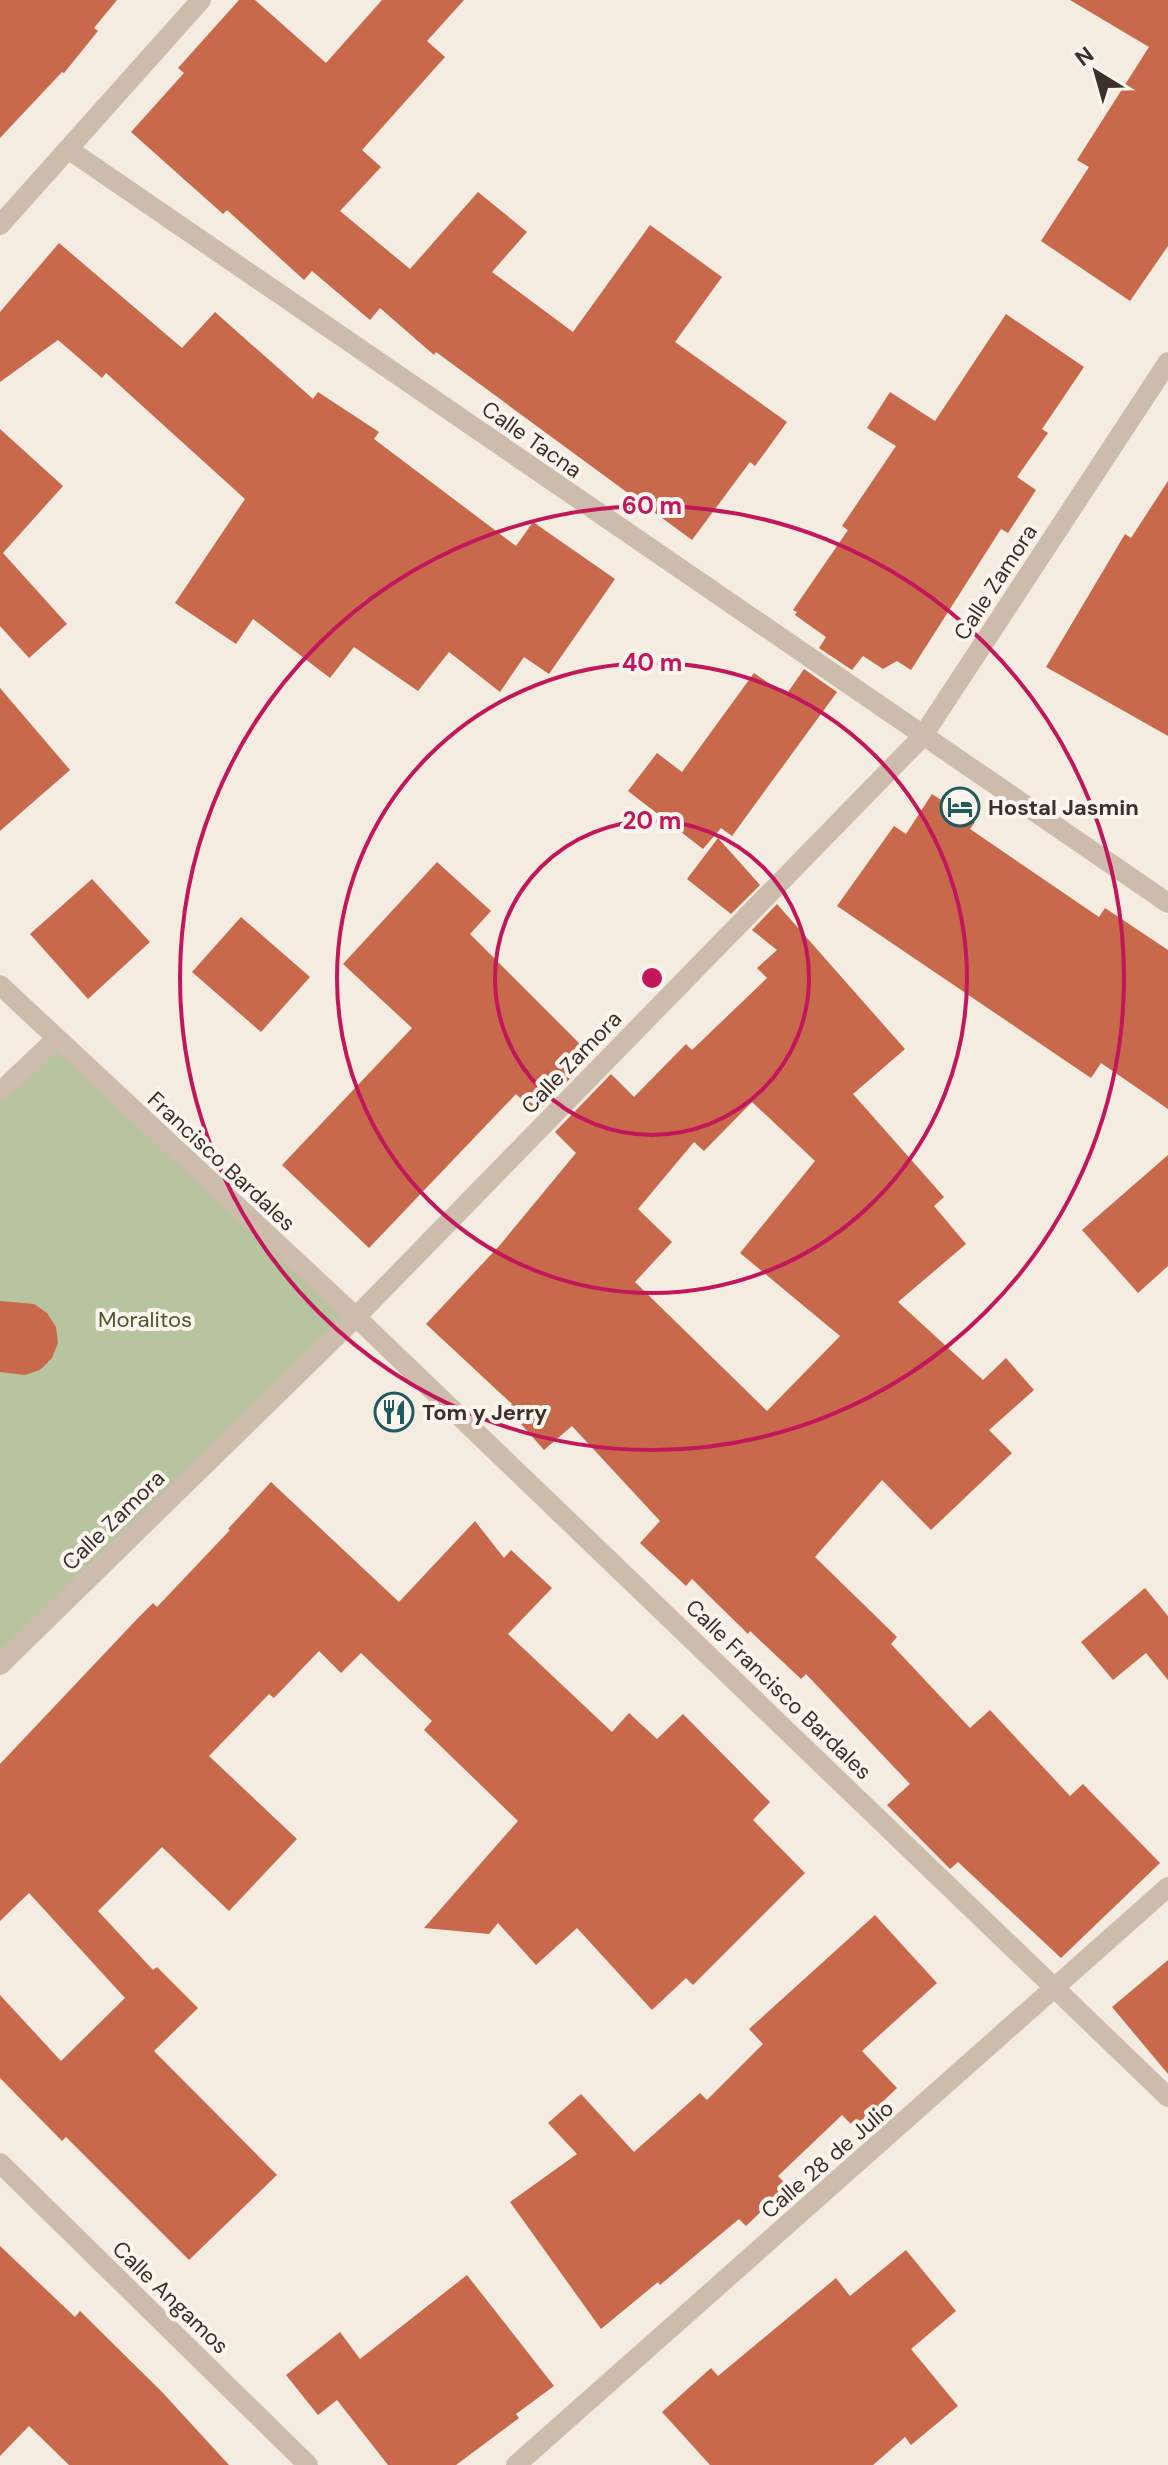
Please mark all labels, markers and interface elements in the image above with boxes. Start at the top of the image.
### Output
north arrow [1056,32,1136,112]
text: N [1069,40,1099,73]
street label: Calle Tacna [476,394,587,484]
text: 60 m [622,490,682,521]
street label: Calle Zamora [947,519,1044,646]
text: 40 m [622,647,682,678]
hotel icon: Hostal Jasmin [939,786,981,828]
place label: Hostal Jasmin [988,793,1139,822]
text: 20 m [623,805,681,836]
centre of rings [638,964,666,992]
street label: Calle Zamora [515,1005,628,1120]
street label: Francisco Bardales [142,1085,302,1237]
park label: Moralitos [98,1305,192,1334]
restaurant icon: Tom y Jerry [373,1391,415,1433]
place label: Tom y Jerry [422,1398,547,1427]
street label: Calle Zamora [56,1464,171,1577]
street label: Calle Francisco Bardales [679,1593,878,1786]
street label: Calle 28 de Julio [755,2094,900,2225]
street label: Calle Angamos [106,2234,235,2360]

